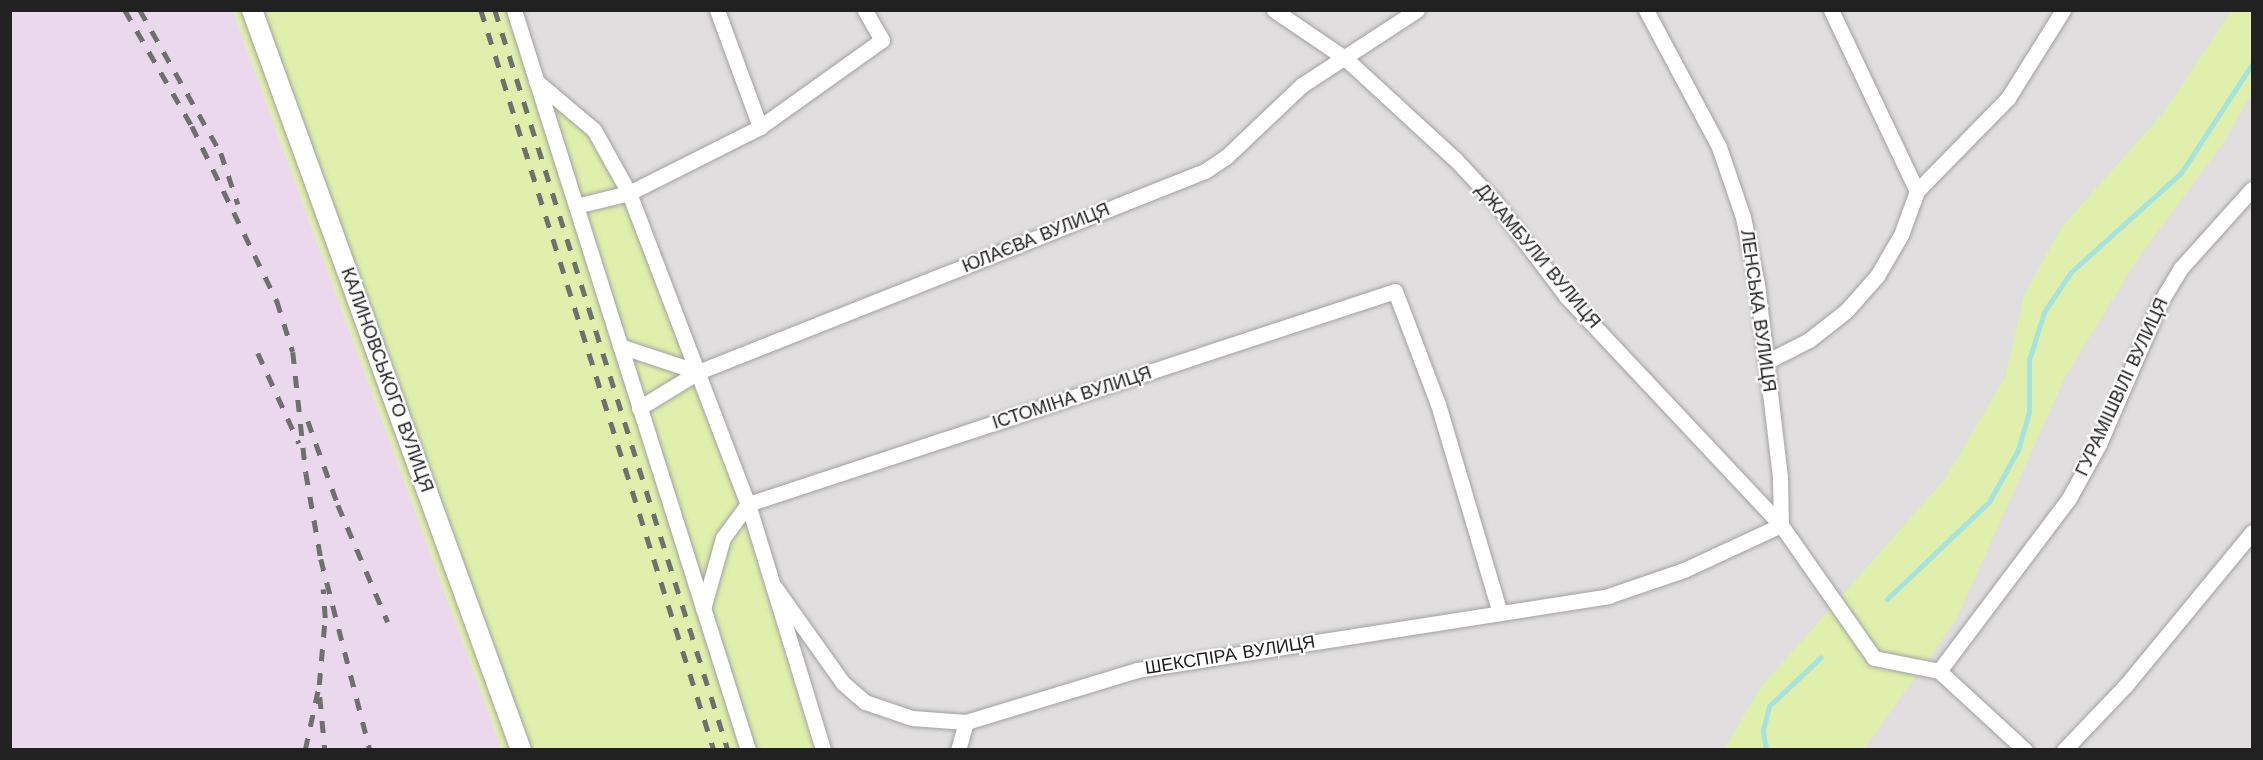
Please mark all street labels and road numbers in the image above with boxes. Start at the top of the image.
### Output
street label: ДЖАМБУЛИ ВУЛИЦЯ [1471,179,1605,333]
street label: ЮЛАЄВА ВУЛИЦЯ [959,199,1113,277]
street label: ЛЕНСЬКА ВУЛИЦЯ [1736,229,1780,393]
street label: КАЛИНОВСЬКОГО ВУЛИЦЯ [336,265,438,495]
street label: ГУРАМІШВІЛІ ВУЛИЦЯ [2071,295,2173,479]
street label: ІСТОМІНА ВУЛИЦЯ [990,362,1154,434]
street label: ШЕКСПІРА ВУЛИЦЯ [1143,631,1317,679]

